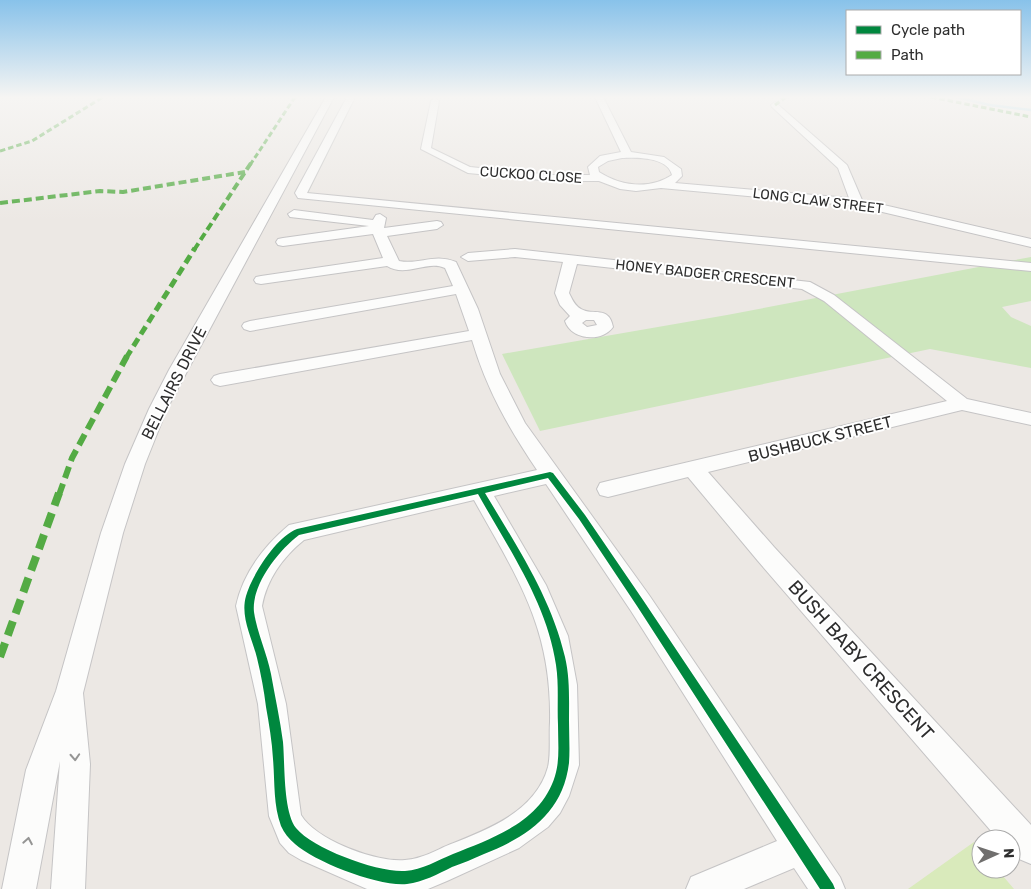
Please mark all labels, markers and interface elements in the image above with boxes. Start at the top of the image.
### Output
legend [846,10,1021,75]
text: Cycle path [891,21,965,39]
text: Path [891,46,924,64]
street label: CUCKOO CLOSE [479,163,583,187]
street label: LONG CLAW STREET [752,185,884,217]
street label: HONEY BADGER CRESCENT [615,256,795,292]
street label: BELLAIRS DRIVE [137,323,211,443]
street label: BUSHBUCK STREET [746,412,894,466]
street label: BUSH BABY CRESCENT [783,575,939,745]
one-way arrow [69,753,80,761]
north arrow [971,829,1021,879]
one-way arrow [22,837,32,845]
text: N [1000,848,1017,859]

